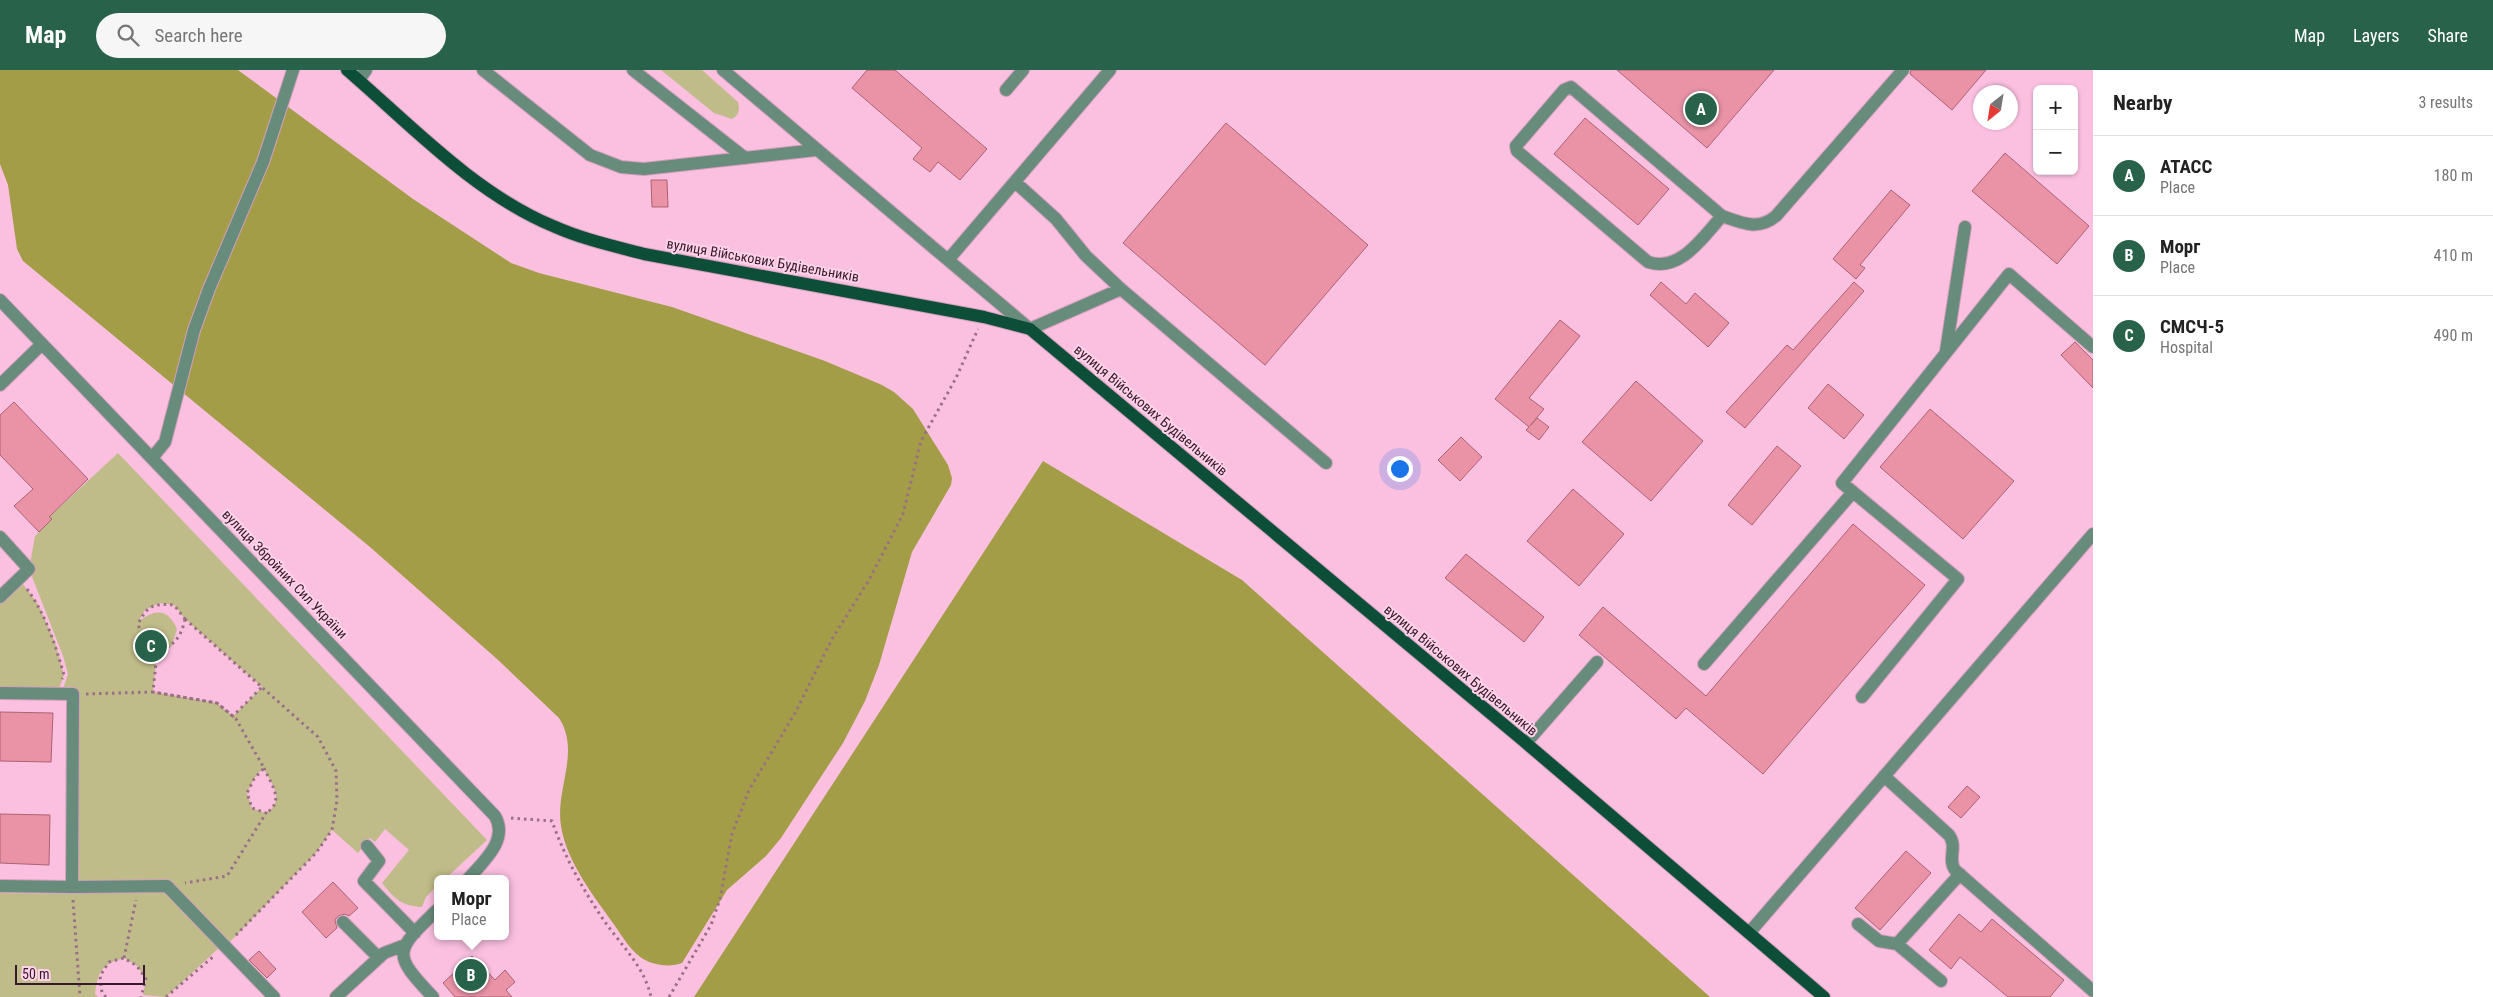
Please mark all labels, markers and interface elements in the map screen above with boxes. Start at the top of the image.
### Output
search box [96,13,446,58]
text: Map [25,21,66,49]
icon: search [114,21,142,49]
text: Search here [154,24,243,47]
text: Map [2294,25,2325,46]
text: Layers [2353,25,2400,46]
text: Share [2428,25,2468,46]
north arrow [1973,85,2018,130]
map controls [2033,85,2078,175]
button: + [2033,85,2078,130]
pin: A [1685,90,1717,128]
text: Nearby [2113,91,2172,115]
text: 3 results [2418,93,2473,112]
button: − [2033,130,2078,175]
text: АТАСС [2160,155,2212,178]
text: A [2124,166,2134,185]
text: 180 m [2434,166,2473,185]
text: Place [2160,178,2195,197]
street label: вулиця Військових Будівельників [666,235,860,285]
text: Морг [2160,235,2200,258]
text: B [2125,246,2133,265]
text: 410 m [2434,246,2473,265]
text: Place [2160,258,2195,277]
text: СМСЧ-5 [2160,315,2224,338]
text: C [2124,326,2134,345]
text: 490 m [2434,326,2473,345]
text: Hospital [2160,338,2213,357]
street label: вулиця Військових Будівельників [1071,341,1231,479]
your location [1387,456,1413,482]
street label: вулиця Збройних Сил України [219,506,351,642]
street label: вулиця Військових Будівельників [1381,601,1541,739]
pin: C [135,627,167,665]
popup [434,875,509,940]
text: Морг [451,887,492,910]
text: Place [451,910,486,929]
pin: B [455,956,487,994]
scale bar [15,962,145,985]
text: 50 m [22,966,50,982]

